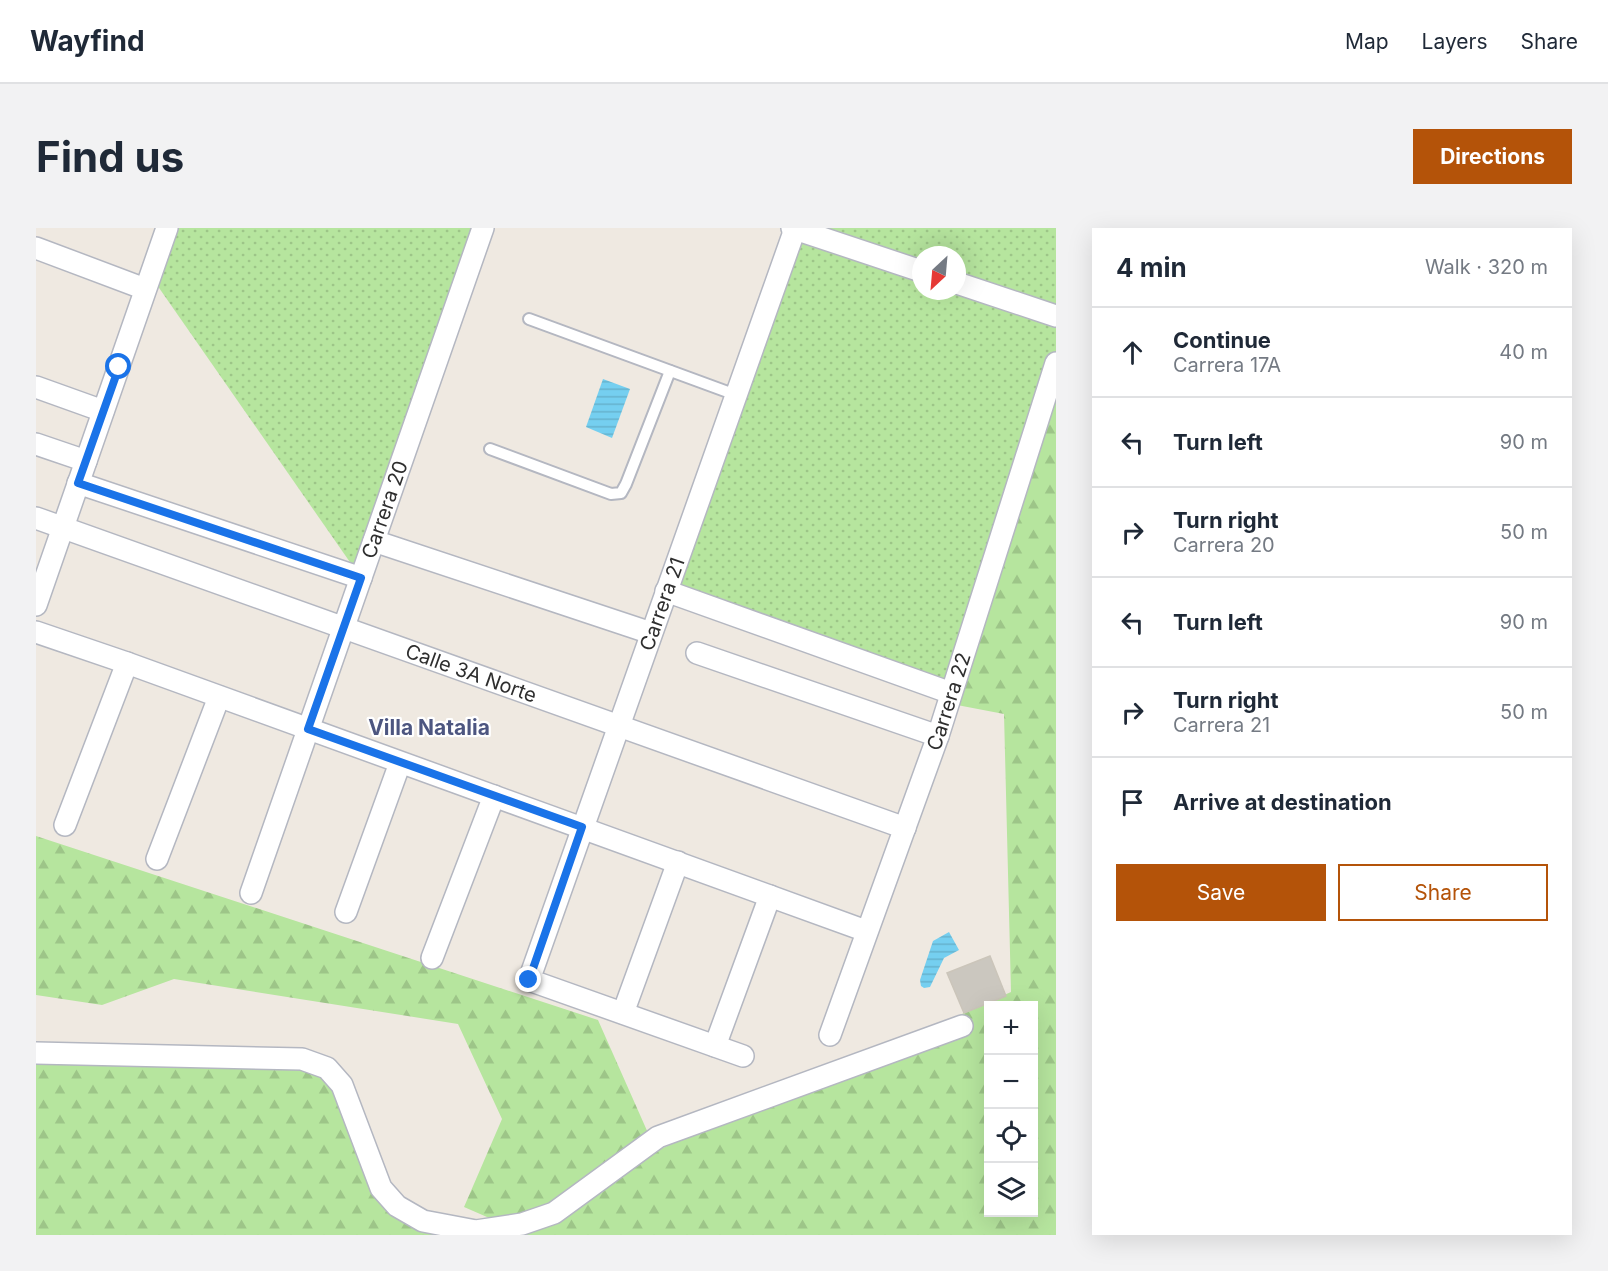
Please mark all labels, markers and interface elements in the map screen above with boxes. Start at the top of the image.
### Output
text: Wayfind [30,24,145,58]
text: Map [1345,29,1389,54]
text: Layers [1422,29,1488,54]
text: Share [1521,29,1578,54]
button: Directions [1413,129,1572,184]
text: Find us [36,131,184,182]
north arrow [912,246,966,300]
text: 4 min [1116,252,1187,283]
text: Walk · 320 m [1425,255,1548,279]
text: Continue [1173,327,1271,353]
icon: ahead [1116,336,1149,369]
text: 40 m [1499,340,1548,364]
route start [105,353,131,379]
text: Carrera 17A [1173,353,1281,377]
icon: left [1116,426,1149,459]
text: Turn left [1173,429,1263,455]
text: 90 m [1500,430,1548,454]
street label: Carrera 20 [357,458,413,562]
text: Turn right [1173,507,1279,533]
icon: right [1116,516,1149,549]
text: 50 m [1500,520,1548,544]
text: Carrera 20 [1173,533,1275,557]
street label: Carrera 21 [635,554,690,654]
icon: left [1116,606,1149,639]
text: Turn left [1173,609,1263,635]
text: 90 m [1500,610,1548,634]
street label: Calle 3A Norte [402,639,540,708]
street label: Carrera 22 [922,650,976,754]
text: Turn right [1173,687,1279,713]
icon: right [1116,696,1149,729]
text: 50 m [1500,700,1548,724]
text: Carrera 21 [1173,713,1270,737]
district label: Villa Natalia [368,715,490,740]
icon: arrive [1116,786,1149,819]
text: Arrive at destination [1173,789,1392,815]
button: Save [1116,864,1326,921]
button: Share [1338,864,1548,921]
route end [515,966,541,992]
map controls [984,1001,1038,1217]
button: + [984,1001,1038,1055]
button: − [984,1055,1038,1109]
button: locate [984,1109,1038,1163]
button: layers [984,1163,1038,1217]

